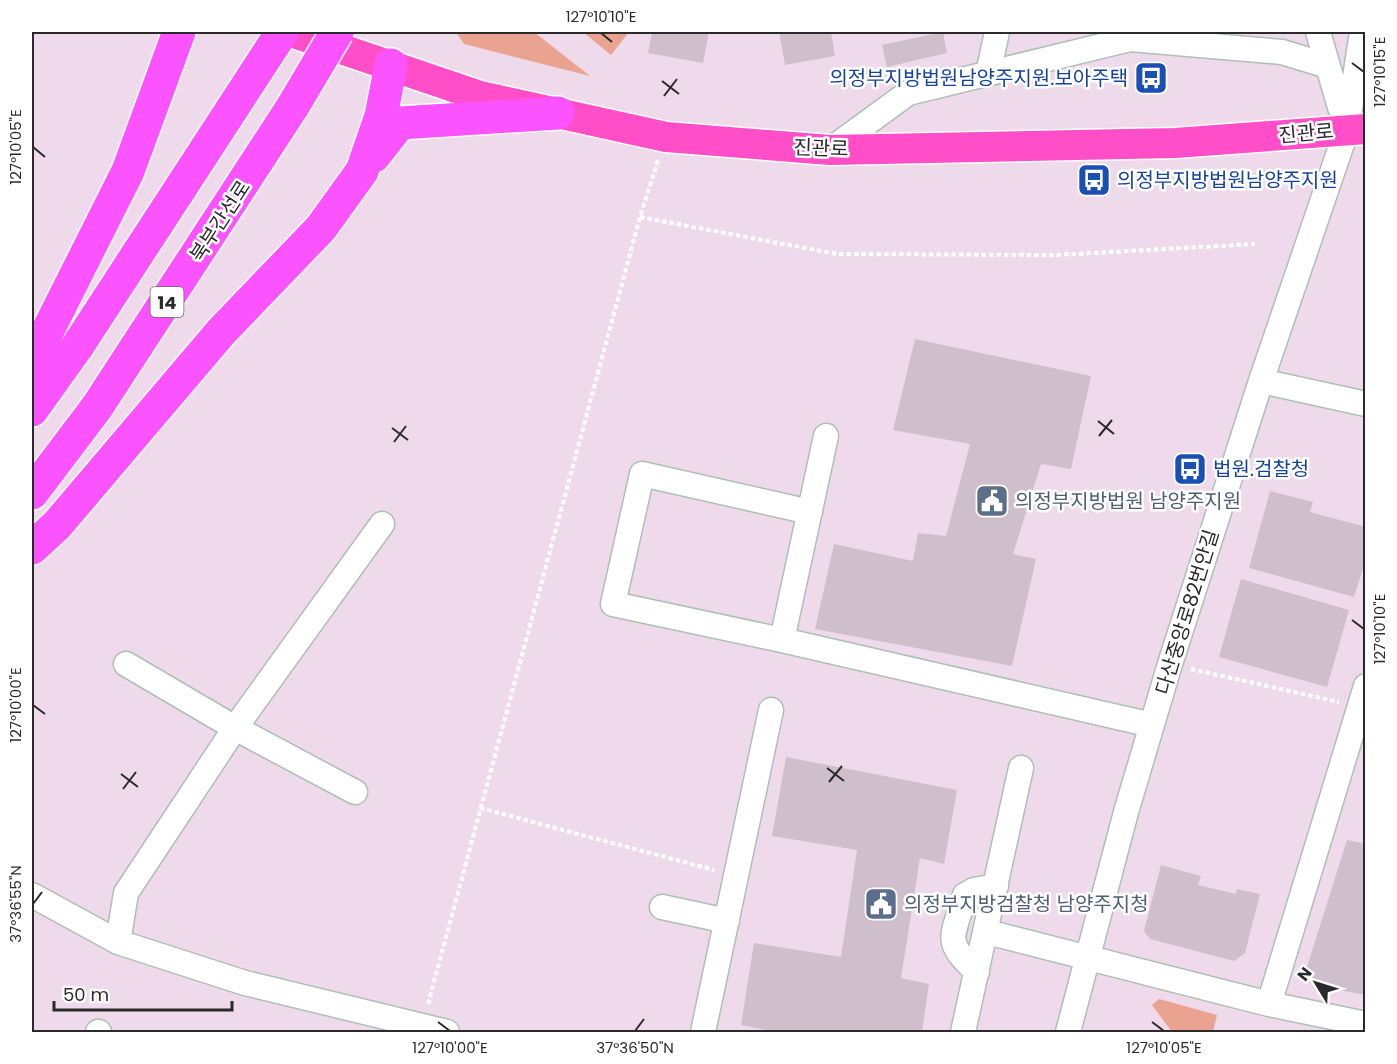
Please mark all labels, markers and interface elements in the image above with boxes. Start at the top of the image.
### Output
text: 127°10'10"E [566,6,636,27]
text: 127°10'15"E [1369,37,1390,107]
bus stop icon: 의정부지방법원남양주지원.보아주택 [1133,60,1169,96]
place label: 의정부지방법원남양주지원.보아주택 [829,64,1128,92]
text: 127°10'05"E [5,109,26,185]
street label: 진관로 [1277,117,1335,149]
street label: 진관로 [793,133,849,163]
bus stop icon: 의정부지방법원남양주지원 [1076,162,1112,198]
place label: 의정부지방법원남양주지원 [1117,166,1338,194]
street label: 북부간선로 [183,175,257,267]
road number: 14 [150,287,184,317]
bus stop icon: 법원.검찰청 [1172,451,1208,487]
place label: 법원.검찰청 [1213,455,1309,483]
public building icon: 의정부지방법원 남양주지원 [974,483,1010,519]
place label: 의정부지방법원 남양주지원 [1015,487,1241,515]
street label: 다산중앙로82번안길 [1149,526,1225,698]
text: 127°10'10"E [1369,594,1390,664]
text: 127°10'00"E [5,667,26,743]
text: 37°36'55"N [5,865,26,943]
public building icon: 의정부지방검찰청 남양주지청 [863,886,899,922]
place label: 의정부지방검찰청 남양주지청 [904,890,1149,918]
north arrow [1286,953,1346,1013]
text: N [1292,962,1317,986]
scale bar [54,974,232,1012]
text: 50 m [63,982,109,1007]
text: 127°10'00"E [412,1037,488,1058]
text: 37°36'50"N [596,1037,674,1058]
text: 127°10'05"E [1126,1037,1202,1058]

